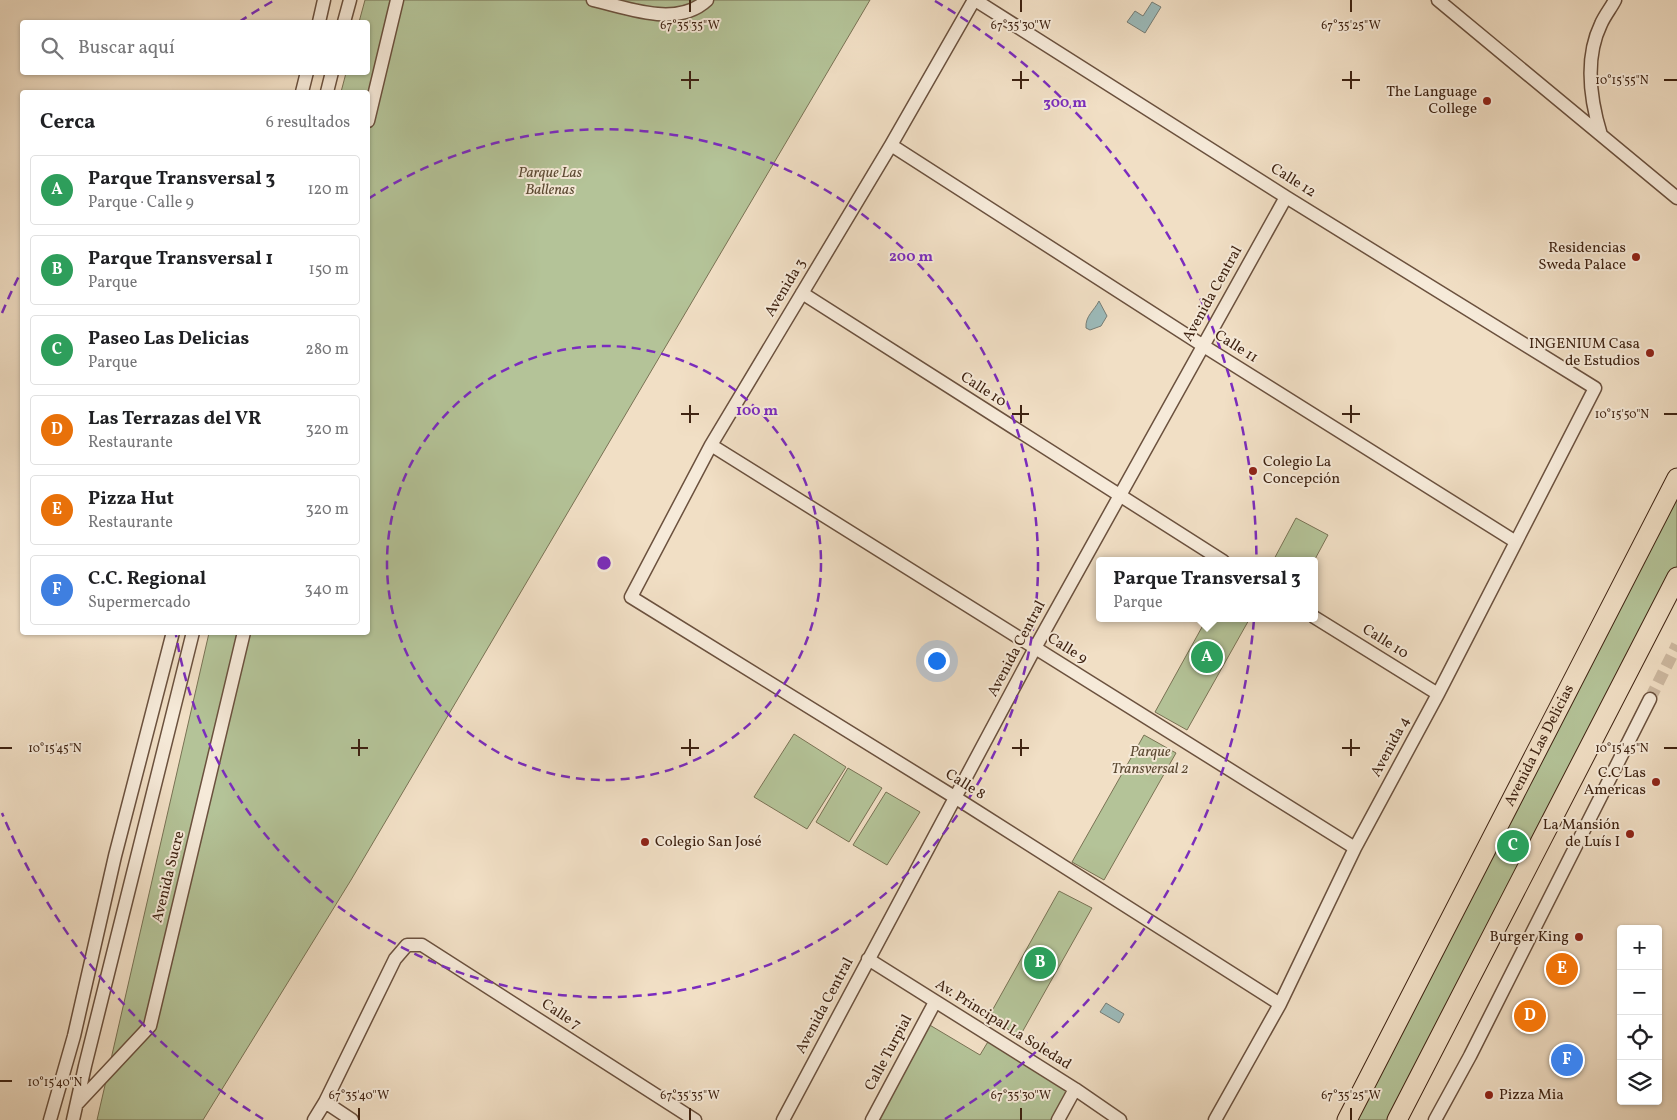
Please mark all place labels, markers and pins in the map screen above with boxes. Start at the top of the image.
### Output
place label: The Language College [1386,82,1477,120]
marker: The Language College [1481,95,1493,107]
place label: Residencias Sweda Palace [1538,238,1626,276]
marker: Residencias Sweda Palace [1630,251,1642,263]
place label: INGENIUM Casa de Estudios [1529,334,1640,372]
marker: INGENIUM Casa de Estudios [1644,347,1656,359]
place label: Colegio La Concepción [1263,452,1340,490]
marker: Colegio La Concepción [1247,465,1259,477]
centre of rings [595,554,613,572]
pin: A [1191,638,1223,676]
place label: C.C Las Americas [1584,763,1646,801]
marker: C.C Las Americas [1650,776,1662,788]
place label: La Mansión de Luís I [1543,815,1620,853]
pin: C [1497,827,1529,865]
marker: La Mansión de Luís I [1624,828,1636,840]
place label: Colegio San José [655,832,762,853]
marker: Colegio San José [639,836,651,848]
place label: Burger King [1490,927,1569,948]
marker: Burger King [1573,931,1585,943]
pin: B [1024,944,1056,982]
pin: E [1546,950,1578,988]
pin: D [1514,997,1546,1035]
pin: F [1551,1041,1583,1079]
place label: Pizza Mia [1499,1085,1564,1106]
marker: Pizza Mia [1483,1089,1495,1101]

